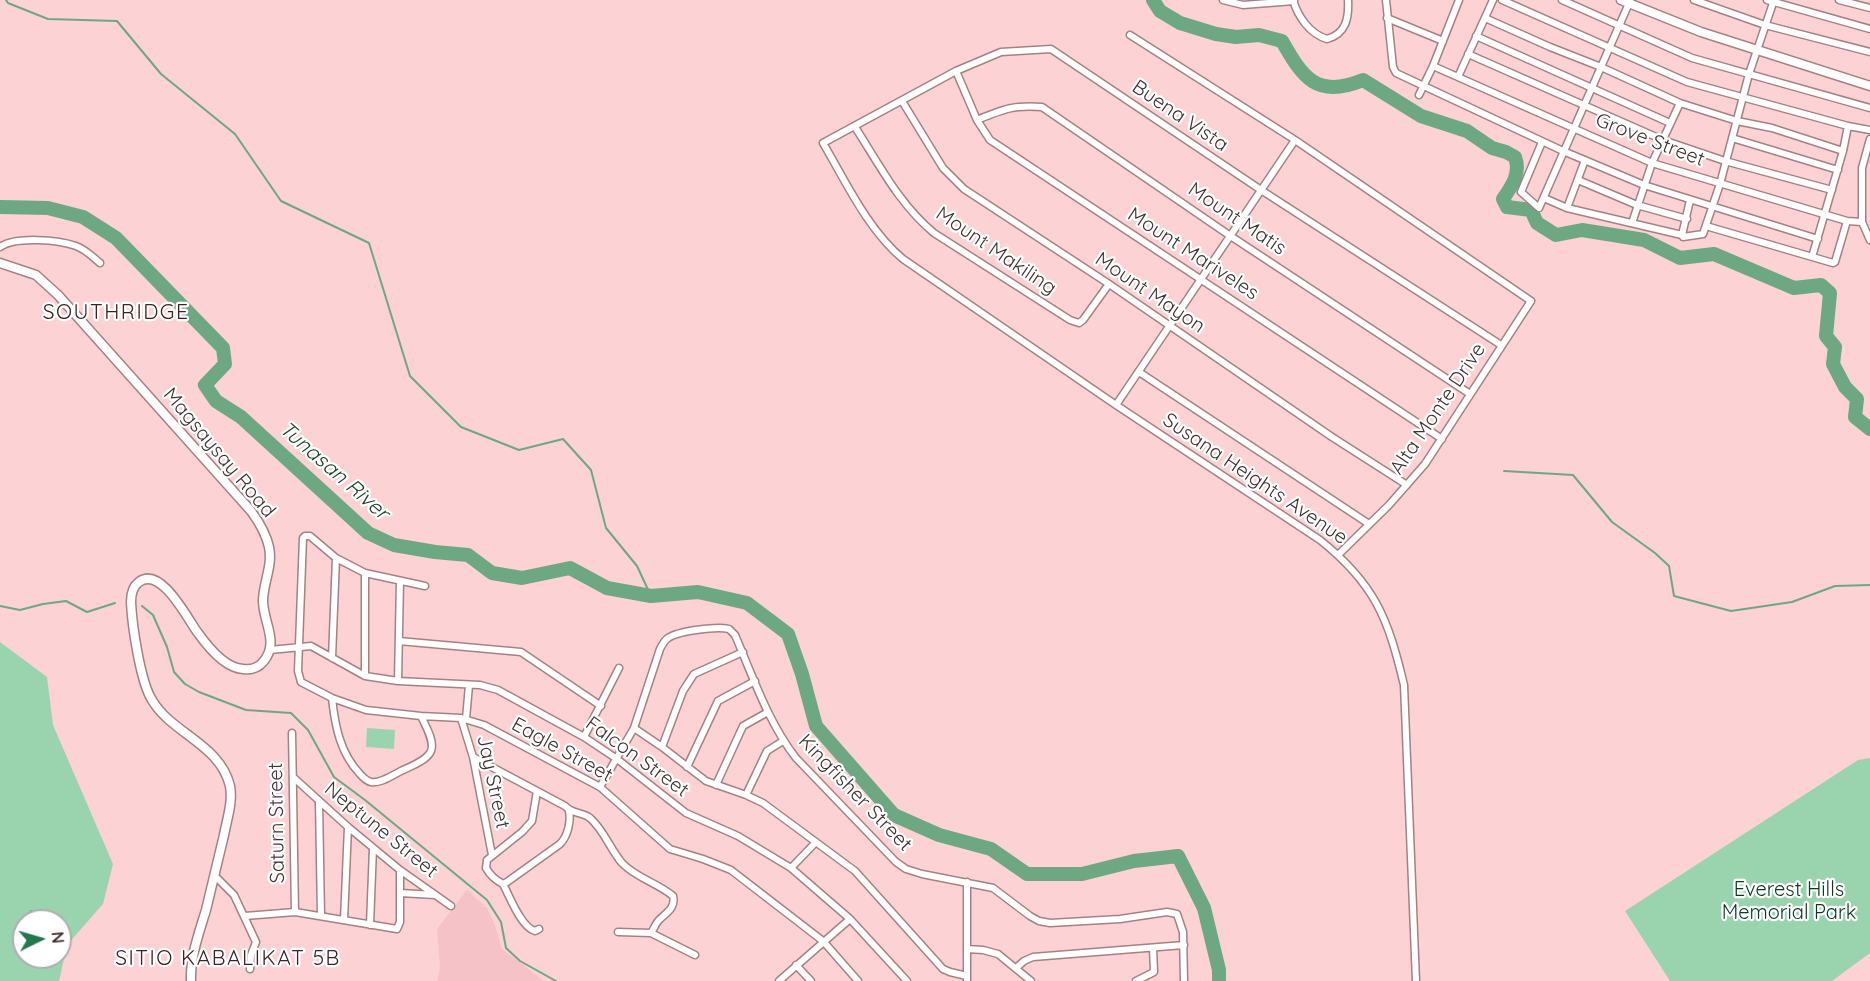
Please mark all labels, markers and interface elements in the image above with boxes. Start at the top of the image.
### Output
street label: Buena Vista [1127,75,1233,157]
street label: Grove Street [1592,108,1708,172]
street label: Mount Matis [1183,177,1291,261]
street label: Mount Makiling [931,202,1061,300]
street label: Mount Mariveles [1123,203,1263,305]
street label: Mount Mayon [1090,247,1210,339]
district label: SOUTHRIDGE [43,300,189,326]
street label: Alta Monte Drive [1385,339,1491,479]
street label: Magsaysay Road [158,383,280,523]
street label: Susana Heights Avenue [1158,408,1352,550]
water label: Tunasan River [274,417,394,525]
street label: Eagle Street [507,712,617,788]
street label: Falcon Street [581,712,693,802]
street label: Kingfisher Street [793,730,917,856]
street label: Jay Street [471,733,515,831]
street label: Saturn Street [264,762,290,884]
street label: Neptune Street [319,777,443,883]
park label: Everest Hills Memorial Park [1722,878,1856,925]
north arrow [12,909,72,969]
text: N [47,931,68,944]
district label: SITIO KABALIKAT 5B [115,946,341,972]

